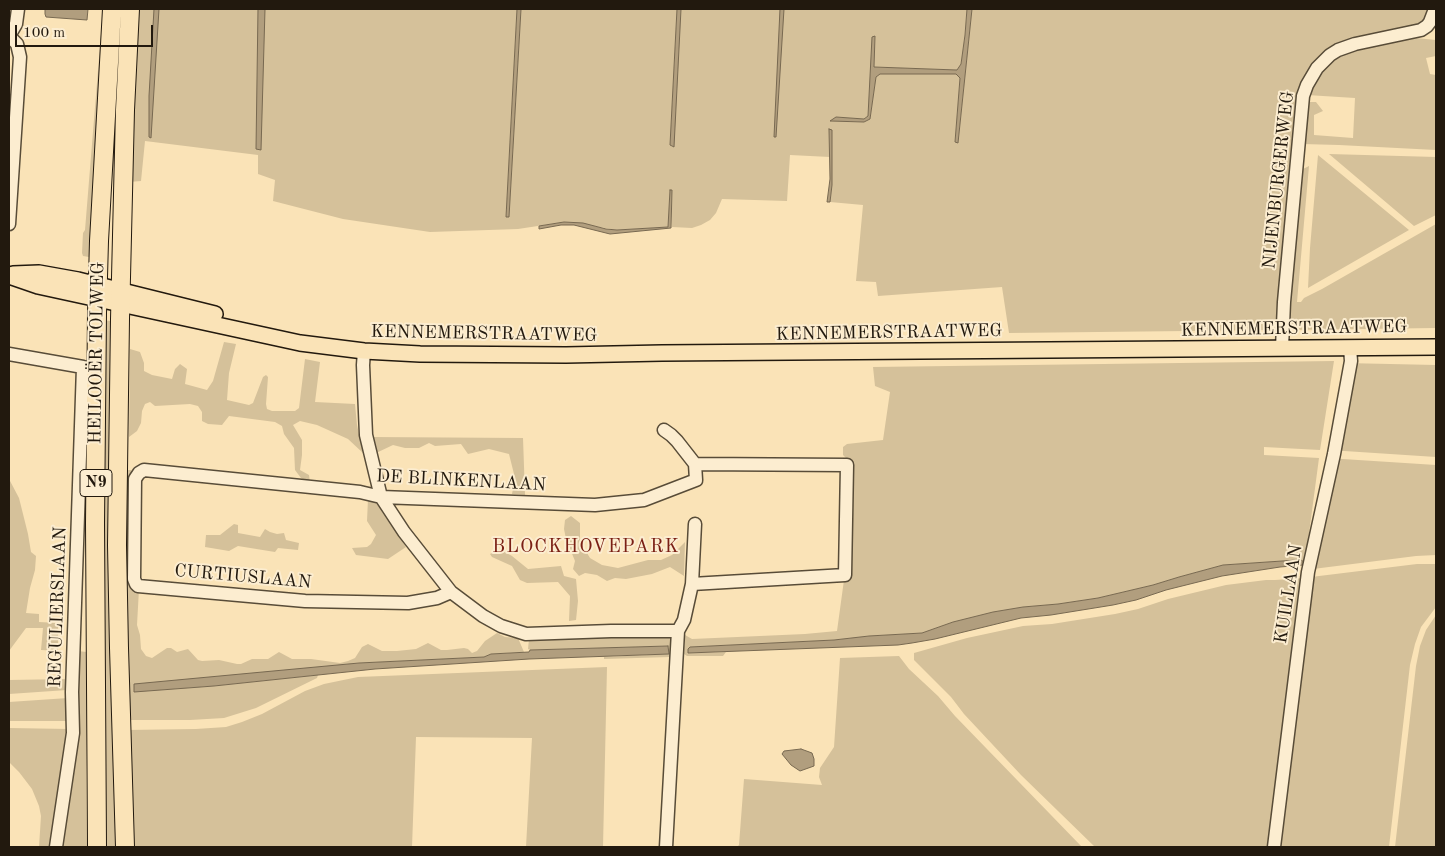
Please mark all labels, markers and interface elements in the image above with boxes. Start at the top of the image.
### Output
scale bar [18,15,155,47]
text: 100 m [23,26,65,41]
street label: NIJENBURGERWEG [1259,90,1299,270]
street label: HEILOOËR TOLWEG [85,262,109,444]
street label: KENNEMERSTRAATWEG [1180,316,1408,342]
street label: KENNEMERSTRAATWEG [775,320,1003,346]
street label: KENNEMERSTRAATWEG [370,321,598,347]
street label: DE BLINKENLAAN [375,466,547,496]
road number: N9 [80,469,112,496]
street label: REGULIERSLAAN [44,526,72,688]
district label: BLOCKHOVEPARK [490,536,682,558]
street label: KUILLAAN [1270,543,1308,645]
street label: CURTIUSLAAN [174,560,312,594]

